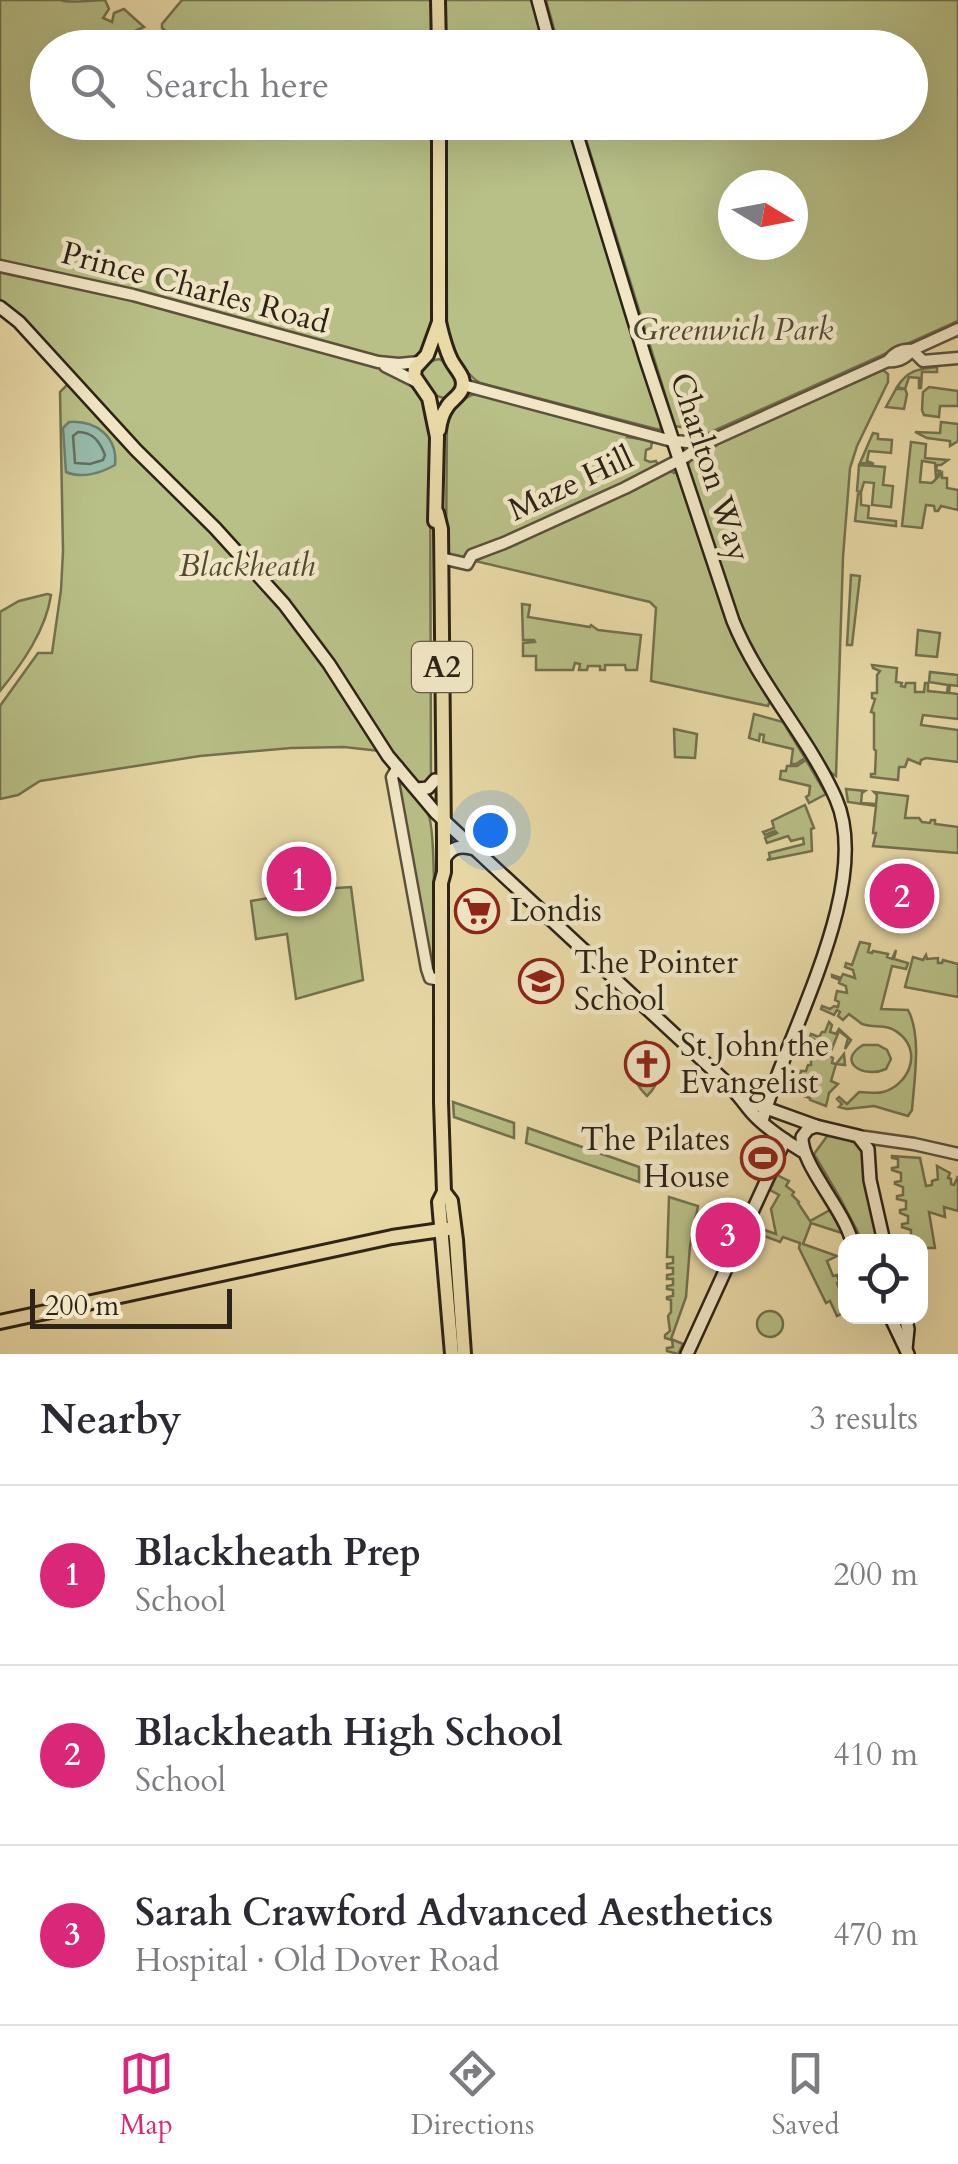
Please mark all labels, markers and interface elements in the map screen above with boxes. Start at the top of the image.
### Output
search box [30,30,928,140]
icon: search [65,58,120,113]
text: Search here [145,59,329,111]
north arrow [718,170,808,260]
street label: Prince Charles Road [56,231,334,345]
park label: Greenwich Park [633,308,834,352]
street label: Charlton Way [659,367,761,567]
street label: Maze Hill [501,436,641,532]
park label: Blackheath [179,544,315,588]
road number: A2 [412,642,472,692]
your location [465,805,516,856]
pin: 1 [266,842,332,916]
pin: 2 [870,858,934,934]
supermarket icon: Londis [454,888,500,934]
place label: Londis [510,889,602,933]
place label: The Pointer School [574,941,738,1022]
school or university icon: The Pointer School [518,958,564,1004]
place label: St John the Evangelist [680,1024,829,1105]
church icon: St John the Evangelist [624,1041,670,1087]
place label: The Pilates House [581,1118,730,1199]
sports icon: The Pilates House [740,1135,786,1181]
pin: 3 [696,1198,760,1272]
map controls [838,1234,928,1324]
button: locate [838,1234,928,1324]
scale bar [30,1284,232,1328]
text: 200 m [45,1287,119,1325]
text: Nearby [40,1391,182,1448]
text: 3 results [810,1397,918,1441]
text: Blackheath Prep [135,1527,421,1579]
text: 1 [64,1553,81,1597]
text: 200 m [833,1553,918,1597]
text: School [135,1579,226,1623]
text: Blackheath High School [135,1707,563,1759]
text: 2 [64,1733,81,1777]
text: 410 m [833,1733,918,1777]
text: School [135,1759,226,1803]
text: Sarah Crawford Advanced Aesthetics [135,1887,773,1939]
text: 3 [64,1913,81,1957]
text: 470 m [833,1913,918,1957]
text: Hospital · Old Dover Road [135,1939,499,1983]
tab: Map [119,2046,174,2144]
tab: Directions [411,2046,534,2144]
tab: Saved [771,2046,839,2144]

